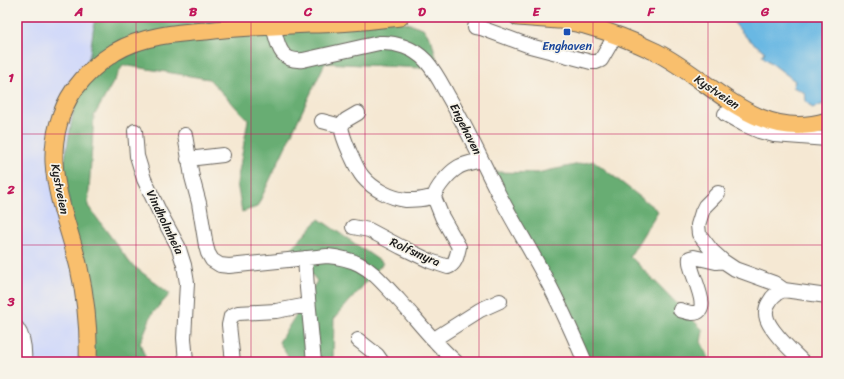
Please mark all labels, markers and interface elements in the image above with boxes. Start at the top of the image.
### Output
text: A [74,0,83,23]
text: B [189,0,198,23]
text: C [303,0,313,23]
text: D [418,0,426,23]
text: E [532,0,541,23]
text: F [646,0,655,23]
text: G [760,0,770,23]
marker: Enghaven [562,27,572,37]
place label: Enghaven [542,35,592,57]
text: 1 [8,66,14,89]
street label: Kystveien [690,69,745,116]
street label: Engehaven [444,99,489,159]
street label: Kystveien [44,162,76,217]
text: 2 [6,178,15,201]
street label: Vindholmheia [140,186,191,259]
street label: Rolfsmyra [386,231,444,273]
text: 3 [6,290,15,313]

